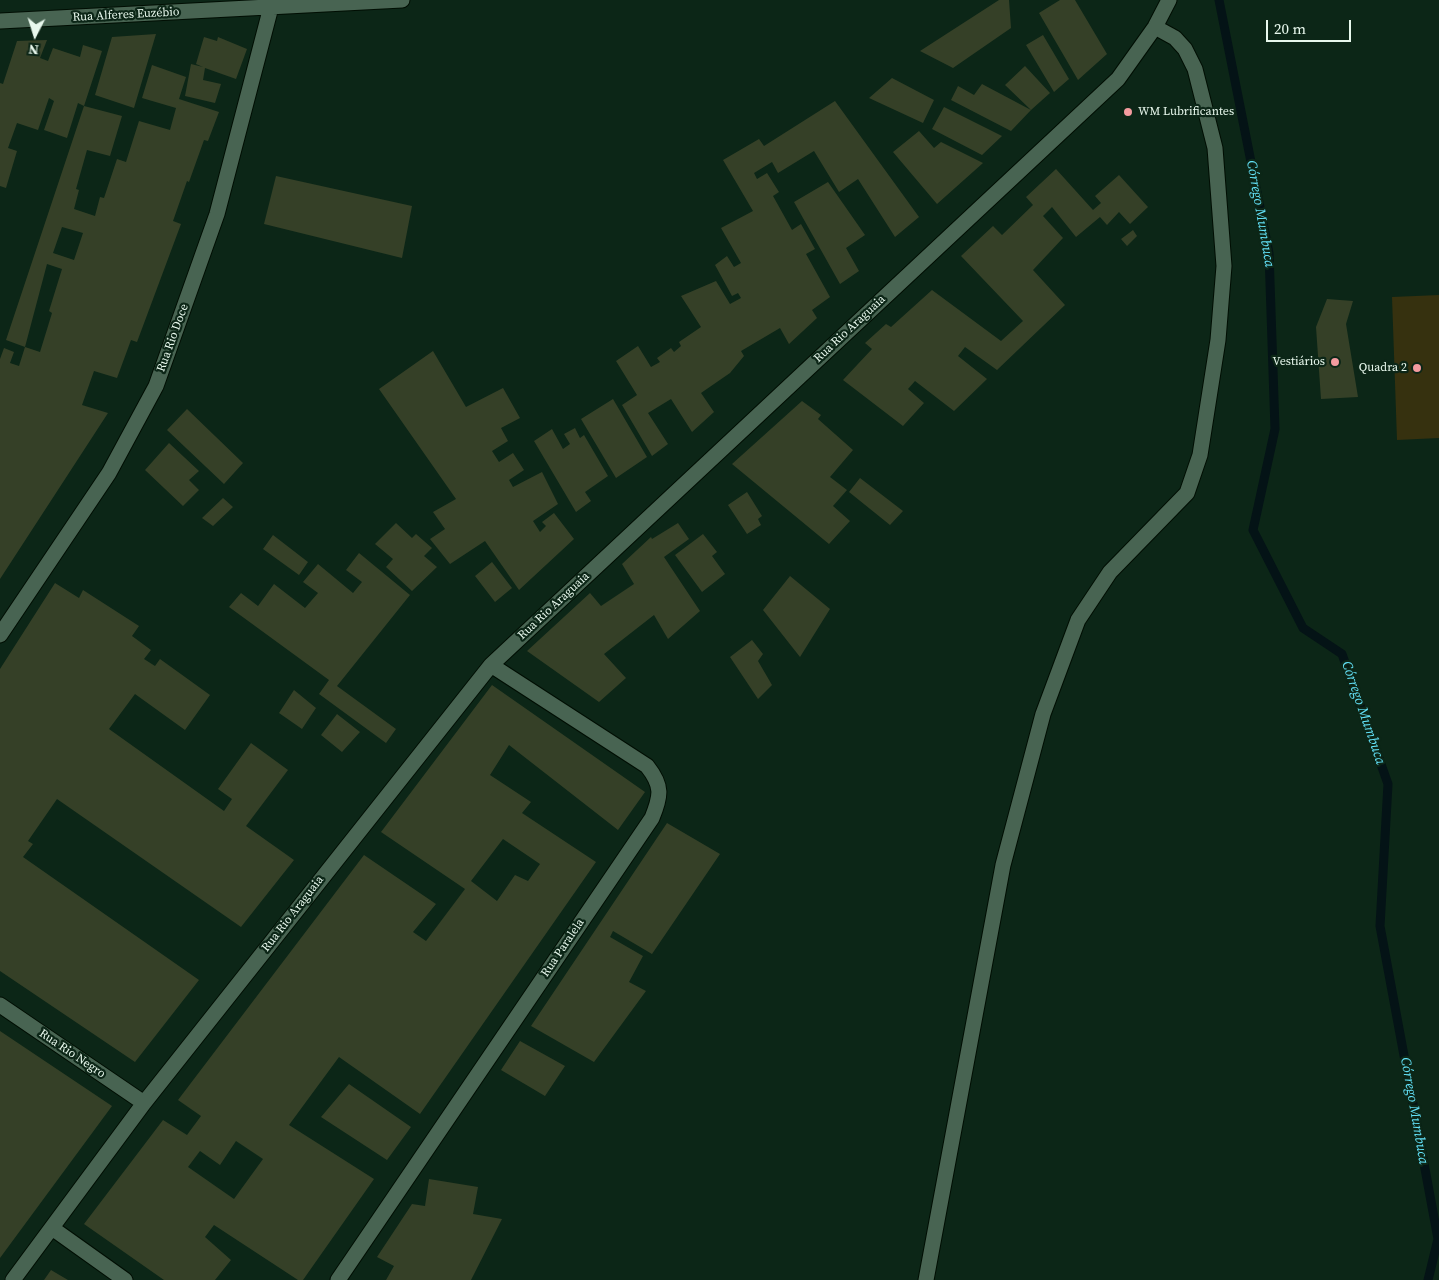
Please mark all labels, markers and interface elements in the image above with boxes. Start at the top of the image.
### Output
street label: Rua Alferes Euzébio [72,5,180,25]
north arrow [10,10,60,60]
scale bar [1269,10,1354,42]
text: 20 m [1274,18,1306,39]
text: N [28,40,40,60]
place label: WM Lubrificantes [1138,105,1234,119]
marker: WM Lubrificantes [1122,106,1134,118]
water label: Córrego Mumbuca [1242,159,1278,269]
street label: Rua Rio Araguaia [811,292,889,366]
street label: Rua Rio Doce [154,302,192,374]
place label: Vestiários [1272,355,1325,369]
marker: Vestiários [1329,356,1341,368]
place label: Quadra 2 [1359,361,1407,375]
marker: Quadra 2 [1411,362,1423,374]
street label: Rua Rio Araguaia [515,569,593,643]
water label: Córrego Mumbuca [1337,659,1389,767]
street label: Rua Rio Araguaia [259,873,327,955]
street label: Rua Paralela [538,916,588,980]
street label: Rua Rio Negro [36,1027,108,1081]
water label: Córrego Mumbuca [1396,1056,1432,1166]

